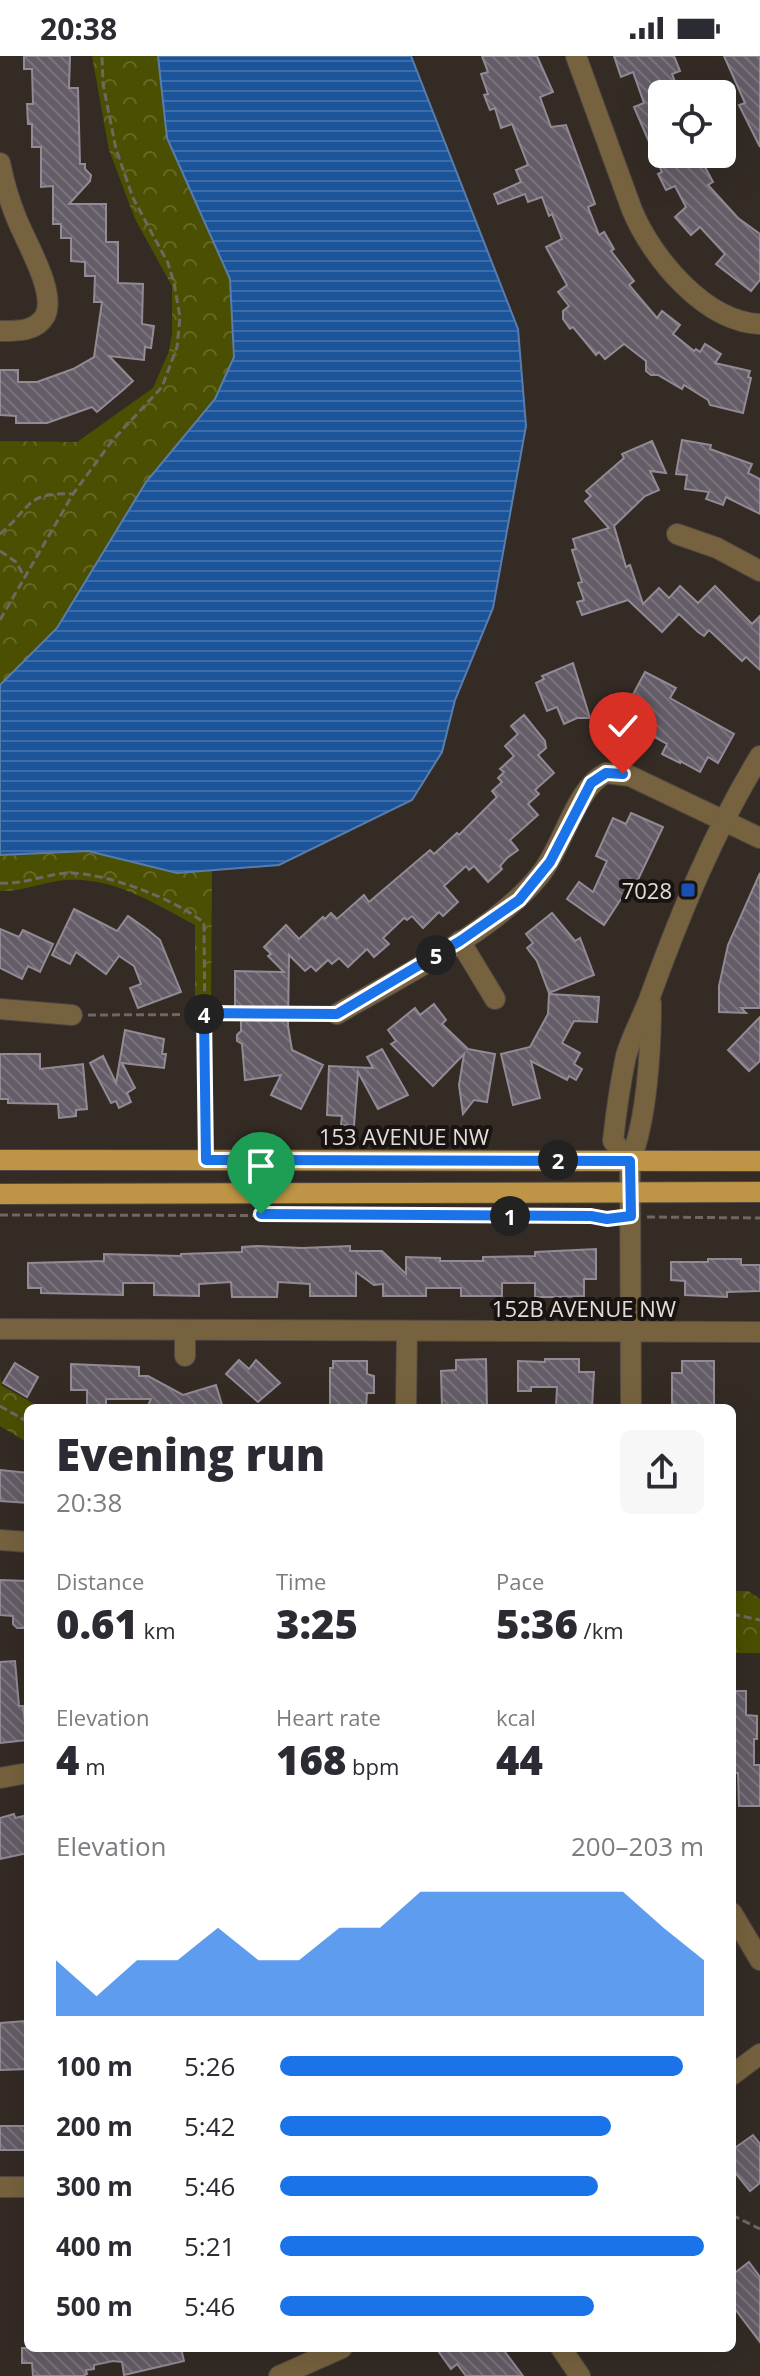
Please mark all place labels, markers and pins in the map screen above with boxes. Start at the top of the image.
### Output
pin [589,692,657,774]
place label: 7028 [622,875,672,905]
marker: 7028 [679,881,697,899]
pin: 5 [416,935,456,975]
pin: 4 [184,994,224,1034]
pin [227,1132,295,1214]
pin: 2 [538,1140,578,1180]
pin: 1 [490,1196,530,1236]

